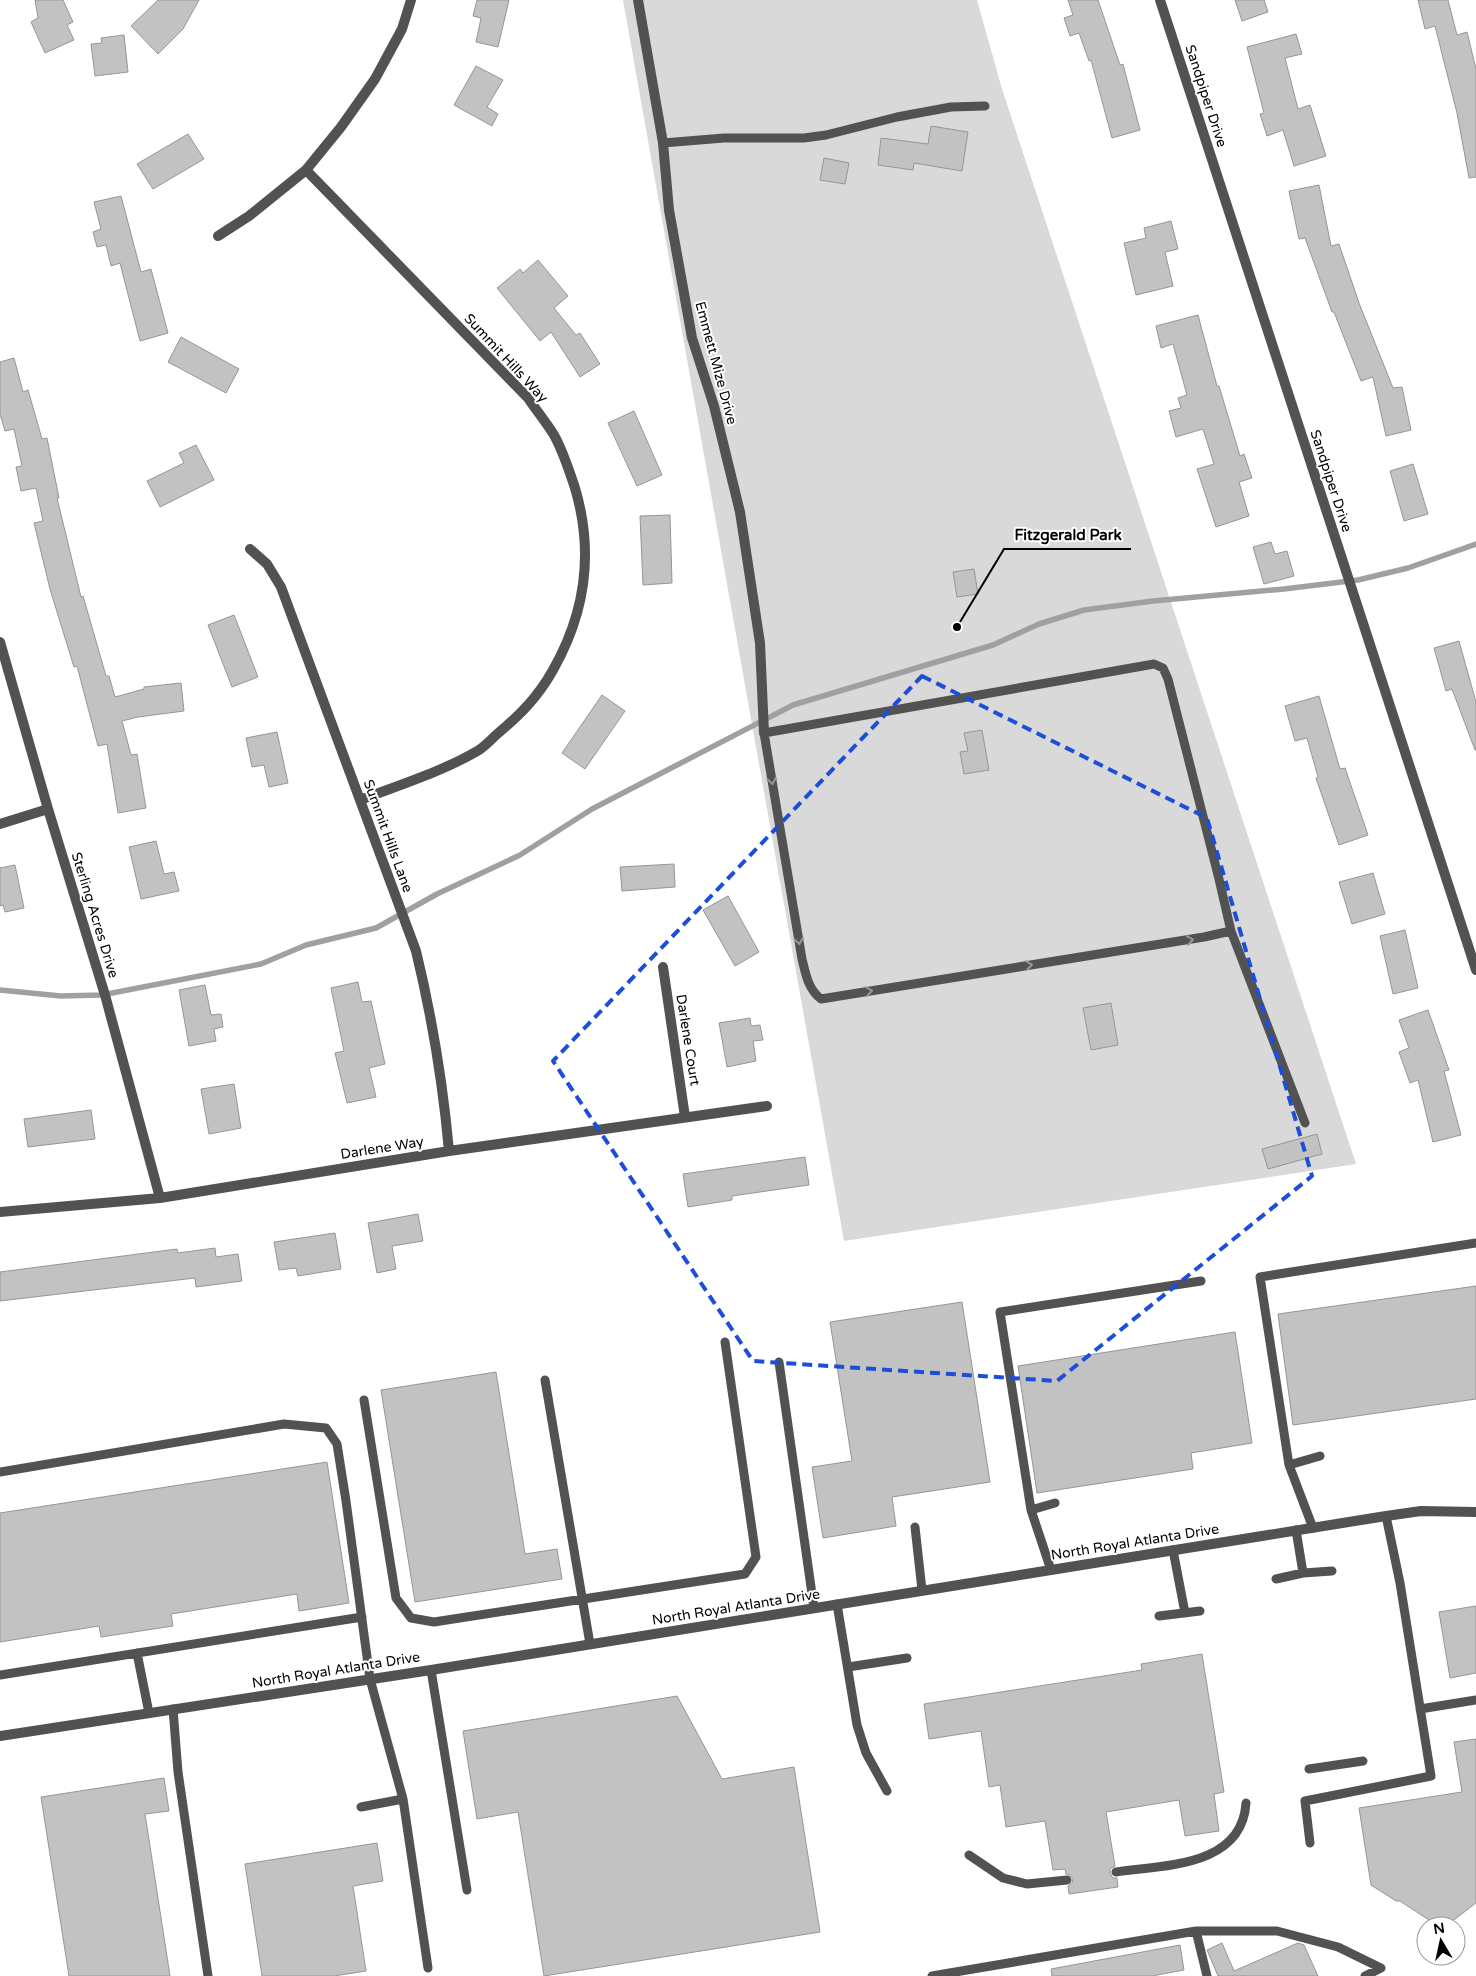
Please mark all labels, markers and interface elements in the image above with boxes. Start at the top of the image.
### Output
street label: Sandpiper Drive [1181,43,1231,149]
street label: Emmett Mize Drive [691,300,741,426]
street label: Summit Hills Way [460,310,552,406]
street label: Sandpiper Drive [1306,428,1356,534]
callout: Fitzgerald Park [1004,519,1131,549]
text: Fitzgerald Park [1014,526,1122,545]
street label: Summit Hills Lane [360,777,416,895]
one-way arrow [767,777,777,785]
street label: Sterling Acres Drive [68,850,122,980]
one-way arrow [1185,935,1194,945]
one-way arrow [793,937,803,946]
one-way arrow [1025,961,1033,971]
one-way arrow [865,986,873,997]
street label: Darlene Court [672,993,704,1088]
street label: Darlene Way [339,1133,425,1163]
street label: North Royal Atlanta Drive [1050,1520,1220,1564]
street label: North Royal Atlanta Drive [651,1585,821,1629]
street label: North Royal Atlanta Drive [251,1648,421,1692]
north arrow [1416,1916,1466,1966]
text: N [1432,1919,1446,1938]

